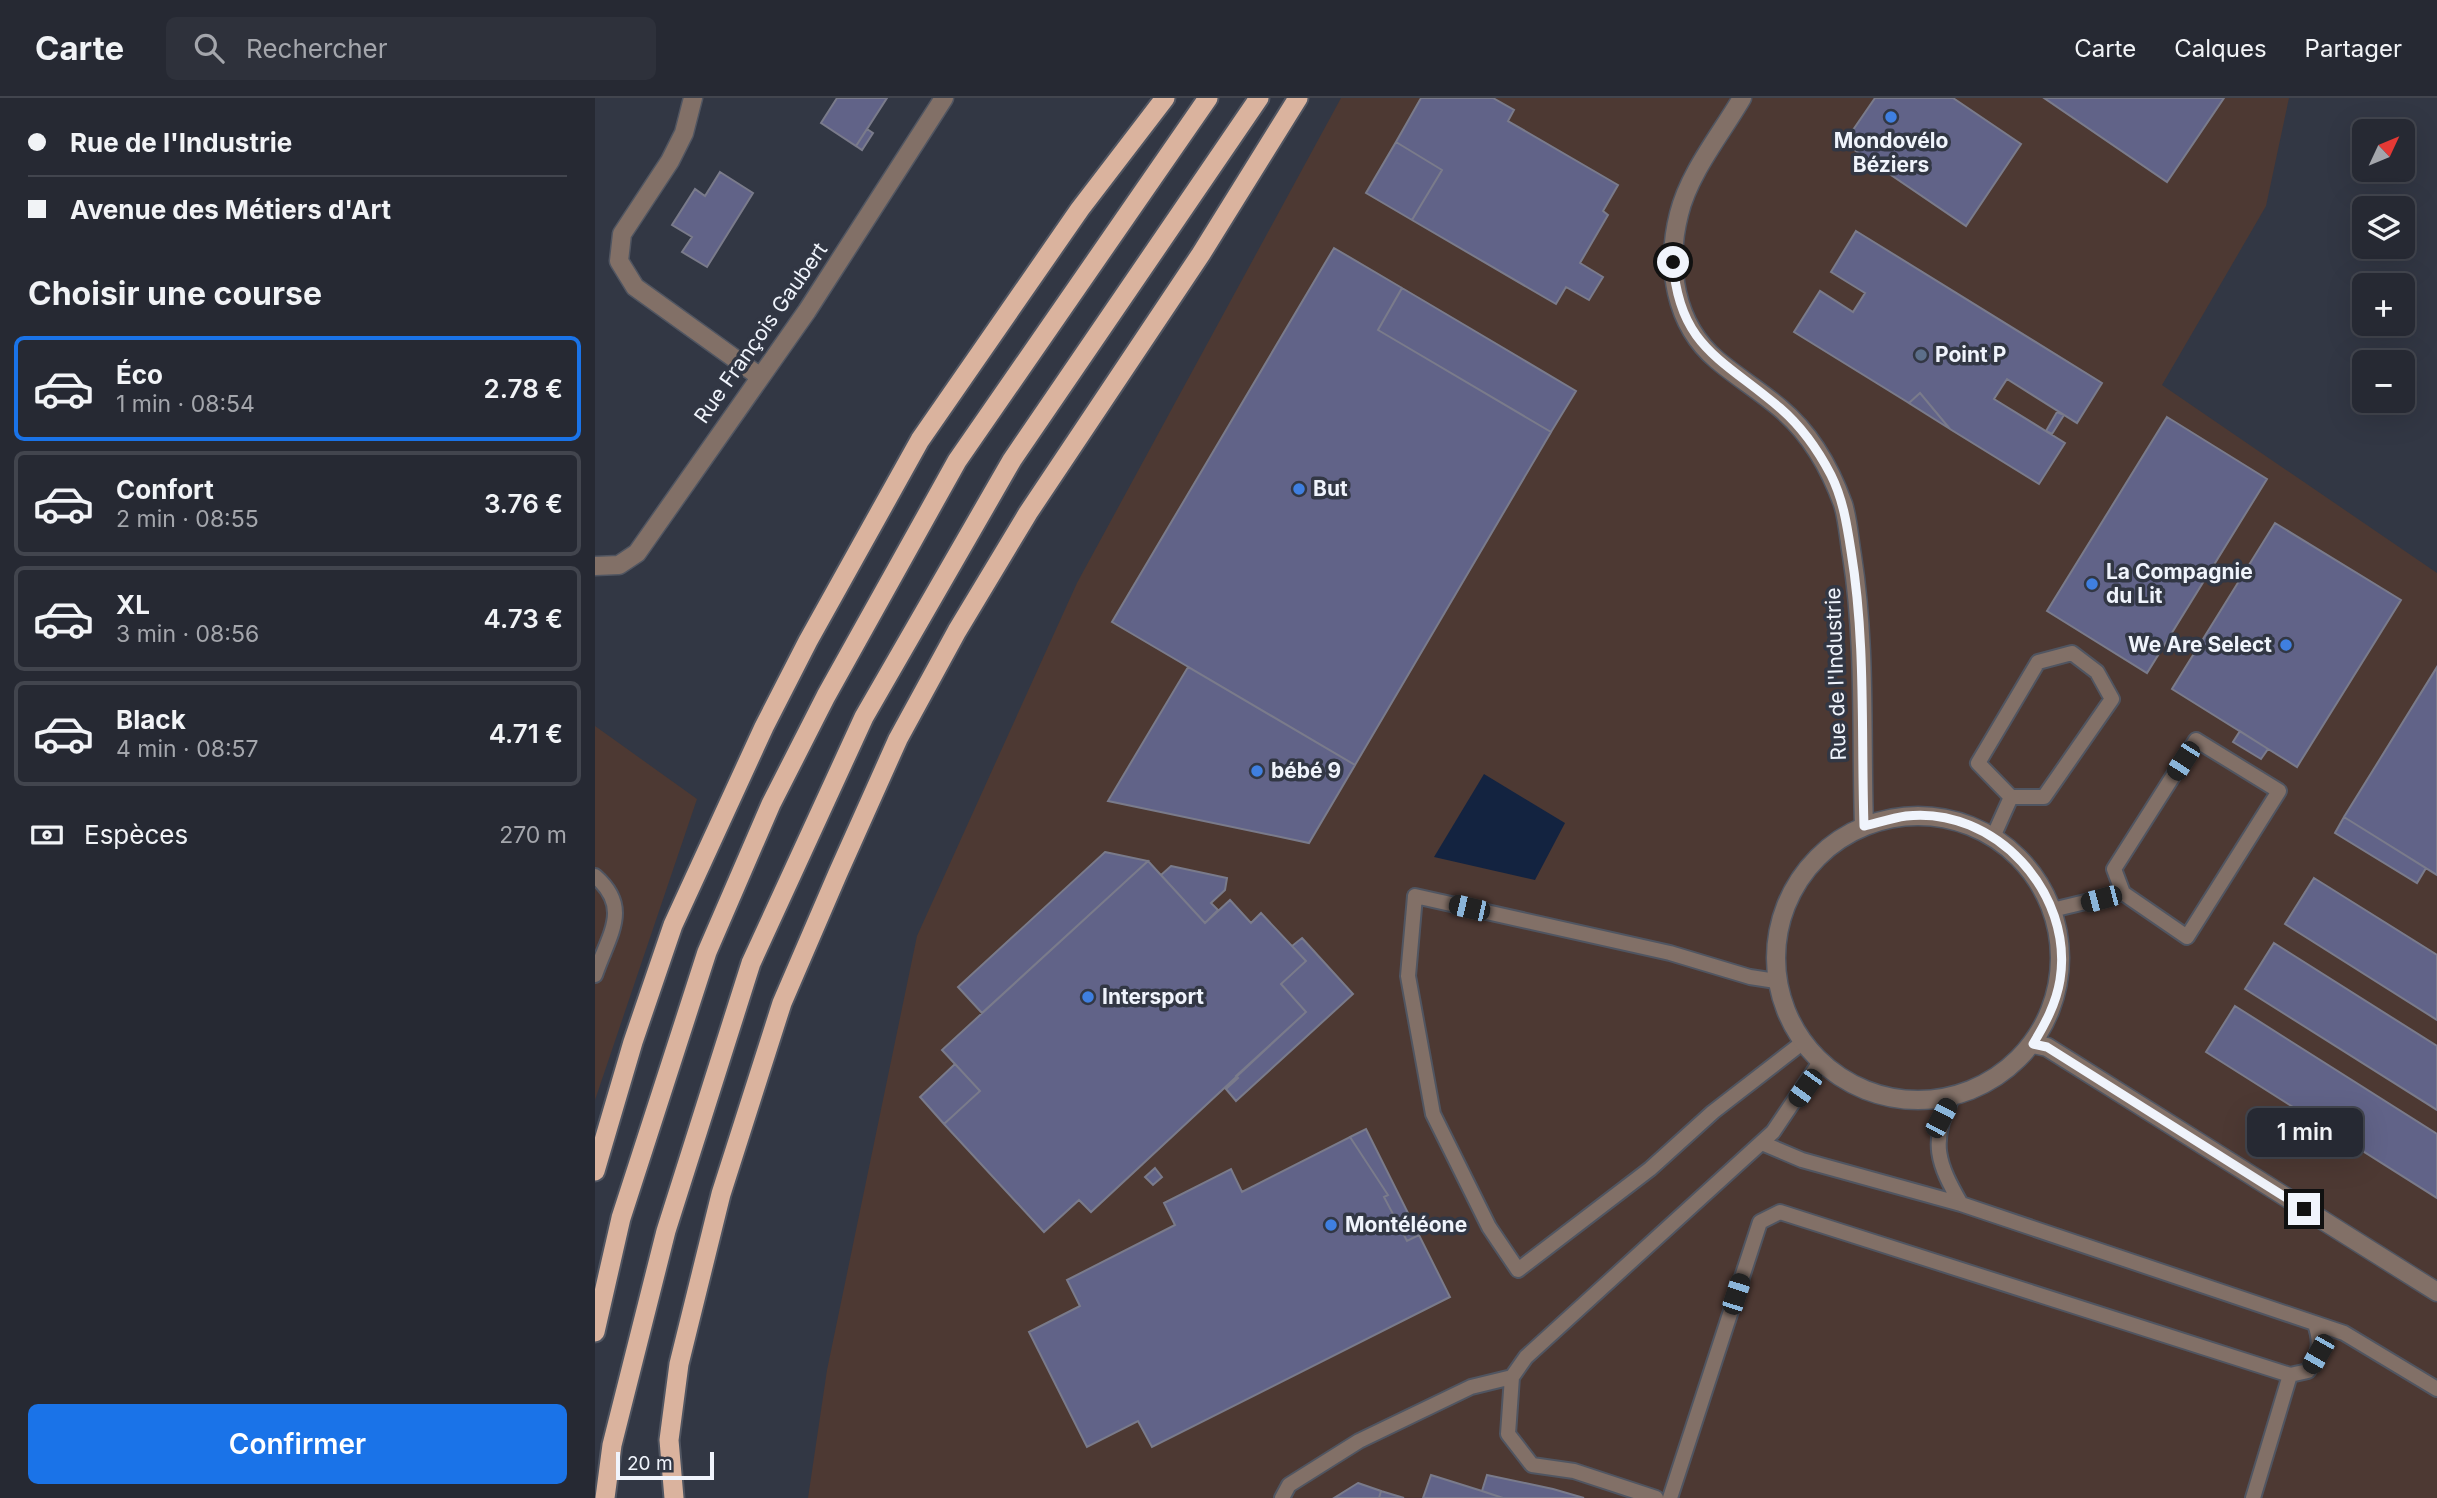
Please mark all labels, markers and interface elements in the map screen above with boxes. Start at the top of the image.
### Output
search box [166,17,656,80]
text: Carte [35,28,124,68]
icon: search [190,29,228,67]
text: Rechercher [246,33,388,64]
text: Carte [2074,34,2136,63]
text: Calques [2174,34,2267,63]
text: Partager [2305,34,2402,63]
marker: Mondovélo Béziers [1883,109,1899,125]
north arrow [2352,119,2415,182]
map controls [2352,119,2415,413]
text: Rue de l'Industrie [70,127,292,158]
place label: Mondovélo Béziers [1834,128,1948,177]
text: Avenue des Métiers d'Art [70,194,391,225]
button: layers [2352,196,2415,259]
street label: Rue François Gaubert [689,237,832,428]
route start [1657,246,1689,278]
button: + [2352,273,2415,336]
text: Choisir une course [28,274,322,313]
place label: Point P [1935,342,2006,367]
marker: Point P [1913,347,1929,363]
button: − [2352,350,2415,413]
icon: car [32,357,95,420]
text: Éco [116,359,163,390]
text: 2.78 € [484,373,563,404]
text: 1 min · 08:54 [116,390,255,418]
icon: car [32,472,95,535]
text: Confort [116,474,214,505]
place label: But [1313,476,1348,501]
marker: But [1291,481,1307,497]
text: 3.76 € [484,488,563,519]
text: 2 min · 08:55 [116,505,259,533]
place label: La Compagnie du Lit [2106,559,2253,608]
marker: La Compagnie du Lit [2084,576,2100,592]
icon: car [32,587,95,650]
street label: Rue de l'Industrie [1820,587,1851,761]
text: XL [116,589,150,620]
text: 4.73 € [484,603,563,634]
text: 3 min · 08:56 [116,620,259,648]
place label: We Are Select [2128,632,2272,657]
marker: We Are Select [2278,637,2294,653]
icon: car [32,702,95,765]
text: Black [116,704,186,735]
text: 4.71 € [489,718,563,749]
text: 4 min · 08:57 [116,735,259,763]
car [2163,738,2204,784]
place label: bébé 9 [1271,758,1341,783]
marker: bébé 9 [1249,763,1265,779]
icon: cash [28,816,66,854]
text: Espèces [84,819,188,850]
text: 270 m [499,821,567,849]
car [2078,883,2125,915]
car [1447,893,1492,923]
place label: Intersport [1102,984,1204,1009]
marker: Intersport [1080,989,1096,1005]
car [1785,1065,1826,1111]
car [1922,1095,1961,1141]
callout: 1 min [2246,1108,2362,1156]
text: 1 min [2277,1118,2333,1146]
route end [2288,1193,2320,1225]
place label: Montéléone [1345,1212,1467,1237]
marker: Montéléone [1323,1217,1339,1233]
car [1720,1271,1753,1317]
car [2299,1331,2338,1377]
button: Confirmer [28,1404,567,1484]
scale bar [616,1449,714,1481]
text: 20 m [627,1452,673,1475]

